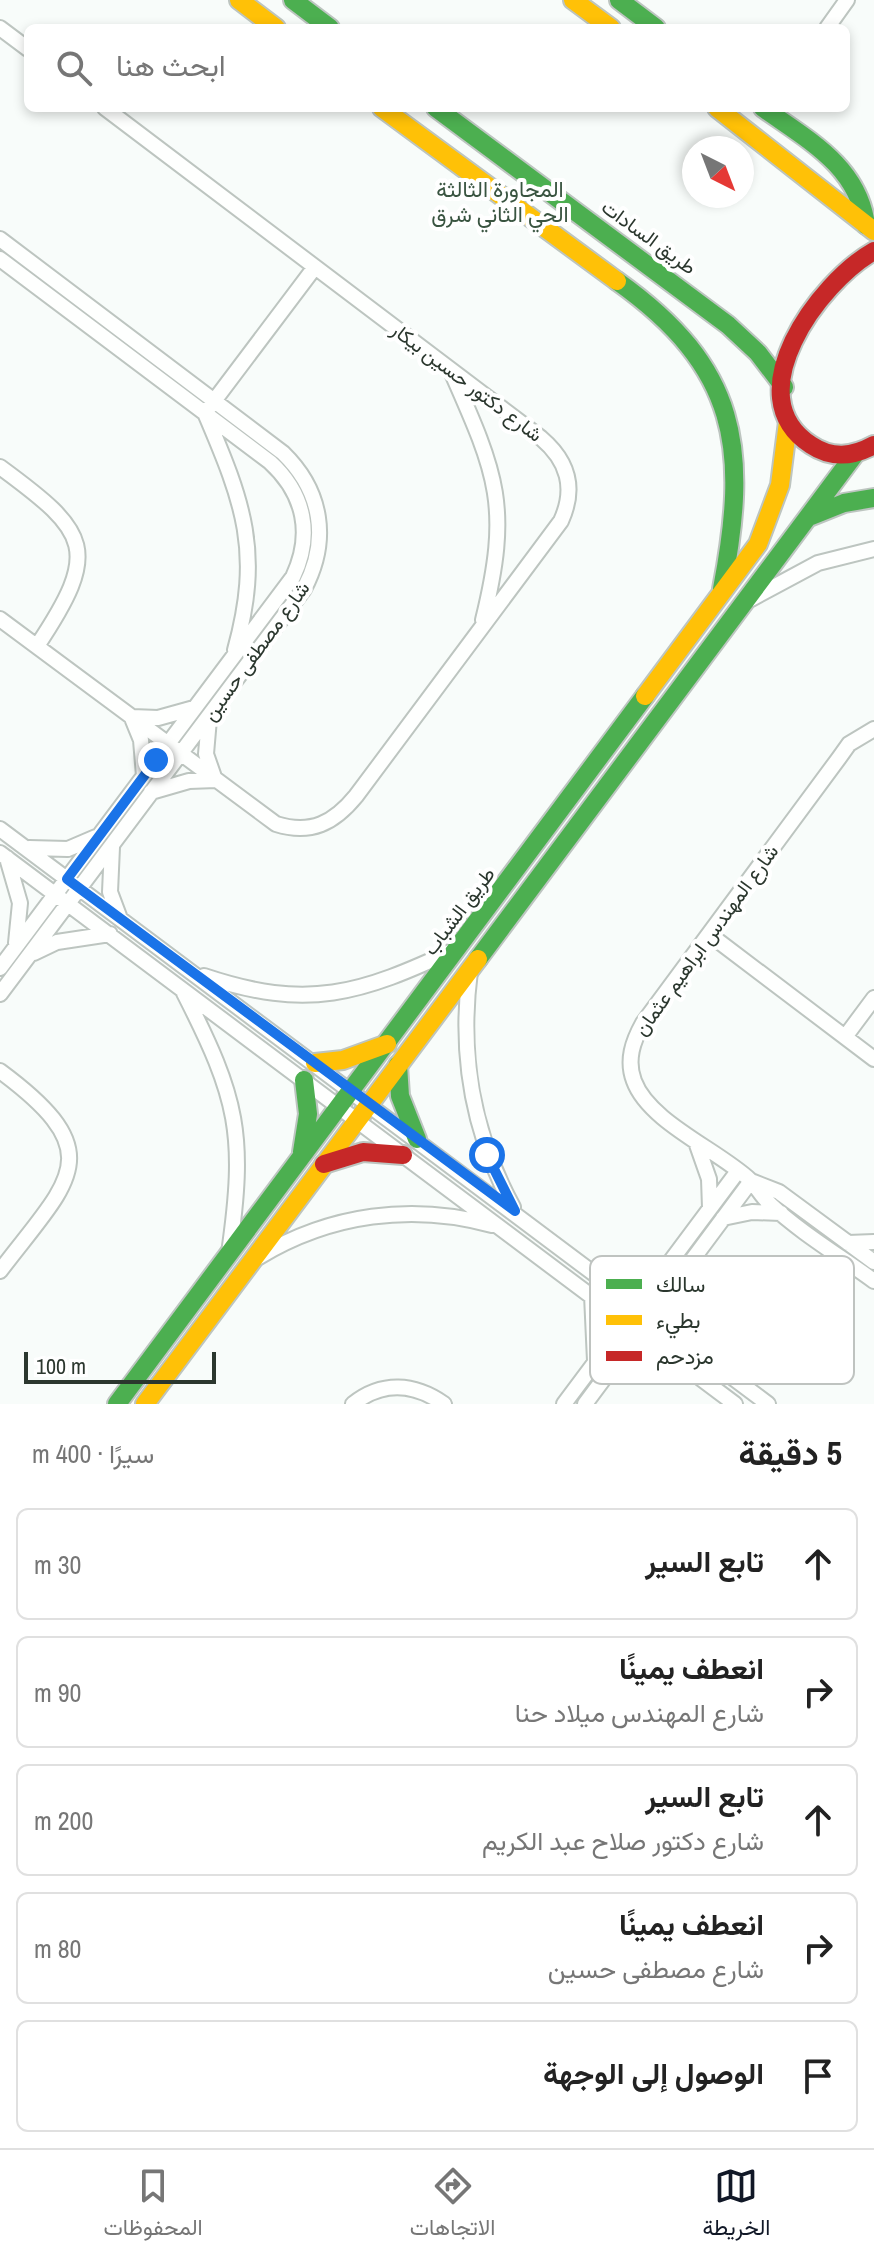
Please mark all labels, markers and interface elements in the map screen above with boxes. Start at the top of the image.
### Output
search box [24,24,850,112]
text: ابحث هنا [116,45,226,85]
icon: search [52,46,96,90]
north arrow [682,136,754,208]
district label: المجاورة الثالثة الحي الثاني شرق [431,174,569,233]
street label: طريق السادات [596,193,702,280]
street label: شارع دكتور حسين بيكار [385,315,549,448]
street label: شارع مصطفى حسين [196,576,316,726]
route end [138,742,174,778]
street label: شارع المهندس ابراهيم عثمان [627,839,785,1041]
street label: طريق الشباب [417,861,501,960]
route start [469,1137,505,1173]
legend [590,1256,854,1384]
text: سالك [656,1269,705,1299]
text: بطيء [656,1305,701,1339]
text: مزدحم [656,1341,714,1371]
scale bar [24,1348,216,1384]
text: 100 m [36,1351,86,1381]
text: 5 دقيقة [739,1430,842,1476]
text: سيرًا · 400 m [32,1436,154,1471]
text: تابع السير [645,1541,764,1581]
icon: ahead [796,1542,840,1586]
text: 30 m [34,1547,81,1582]
text: انعطف يمينًا [619,1648,764,1688]
icon: right [796,1670,840,1714]
text: 90 m [34,1675,81,1710]
text: شارع المهندس ميلاد حنا [515,1695,764,1730]
text: تابع السير [645,1776,764,1816]
icon: ahead [796,1798,840,1842]
text: 200 m [34,1803,93,1838]
text: شارع دكتور صلاح عبد الكريم [482,1823,764,1858]
text: انعطف يمينًا [619,1904,764,1944]
icon: right [796,1926,840,1970]
text: 80 m [34,1931,81,1966]
text: شارع مصطفى حسين [548,1951,764,1986]
text: الوصول إلى الوجهة [543,2053,764,2093]
icon: arrive [796,2054,840,2098]
tab: المحفوظات [104,2164,203,2247]
tab: الاتجاهات [410,2164,495,2247]
tab: الخريطة [702,2164,770,2247]

